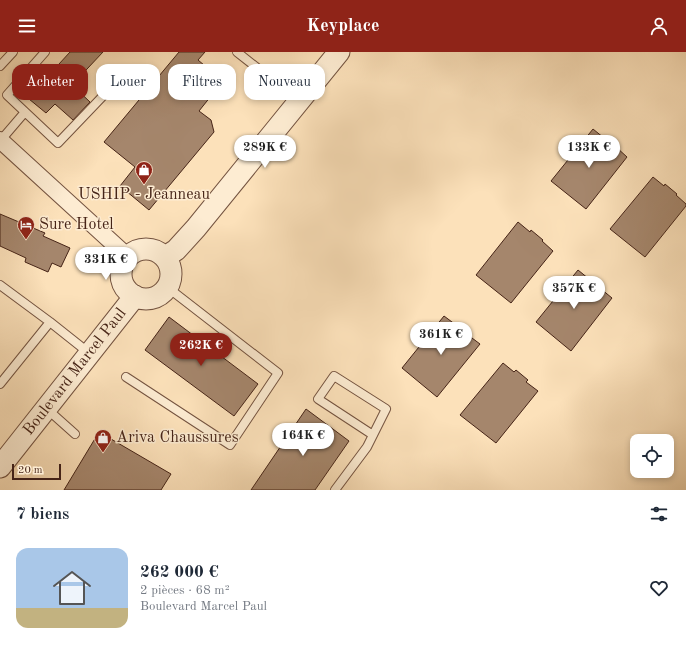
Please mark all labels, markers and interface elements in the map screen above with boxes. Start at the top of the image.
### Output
icon: menu [16,15,38,37]
icon: person [648,15,670,37]
text: Keyplace [306,17,380,35]
chip: Acheter [12,64,88,100]
chip: Louer [96,64,160,100]
chip: Filtres [168,64,236,100]
chip: Nouveau [244,64,325,100]
pin: 289K € [232,135,298,169]
pin: 133K € [556,135,622,169]
text: 289K € [243,141,287,154]
text: 133K € [567,141,611,154]
shop icon: USHIP - Jeanneau [134,160,154,185]
place label: USHIP - Jeanneau [78,187,210,203]
hotel icon: Sure Hotel [16,215,36,240]
place label: Sure Hotel [39,217,114,233]
pin: 331K € [73,247,139,281]
text: 331K € [84,253,128,266]
pin: 357K € [541,276,607,310]
text: 357K € [552,282,596,295]
street label: Boulevard Marcel Paul [21,305,129,439]
pin: 361K € [408,322,474,356]
text: 361K € [419,328,463,341]
pin: 262K € [168,333,234,367]
text: 262K € [179,339,223,352]
pin: 164K € [270,423,336,457]
shop icon: Ariva Chaussures [93,428,113,453]
text: 164K € [281,429,325,442]
place label: Ariva Chaussures [116,430,239,446]
map controls [630,434,674,478]
button: locate [630,434,674,478]
scale bar [12,462,61,481]
text: 20 m [18,465,43,476]
icon: filters [648,503,670,525]
text: 7 biens [16,506,69,523]
icon: home [48,564,96,612]
text: 262 000 € [140,564,219,581]
icon: heart [648,577,670,599]
text: 2 pièces · 68 m² [140,584,230,597]
text: Boulevard Marcel Paul [140,600,267,613]

